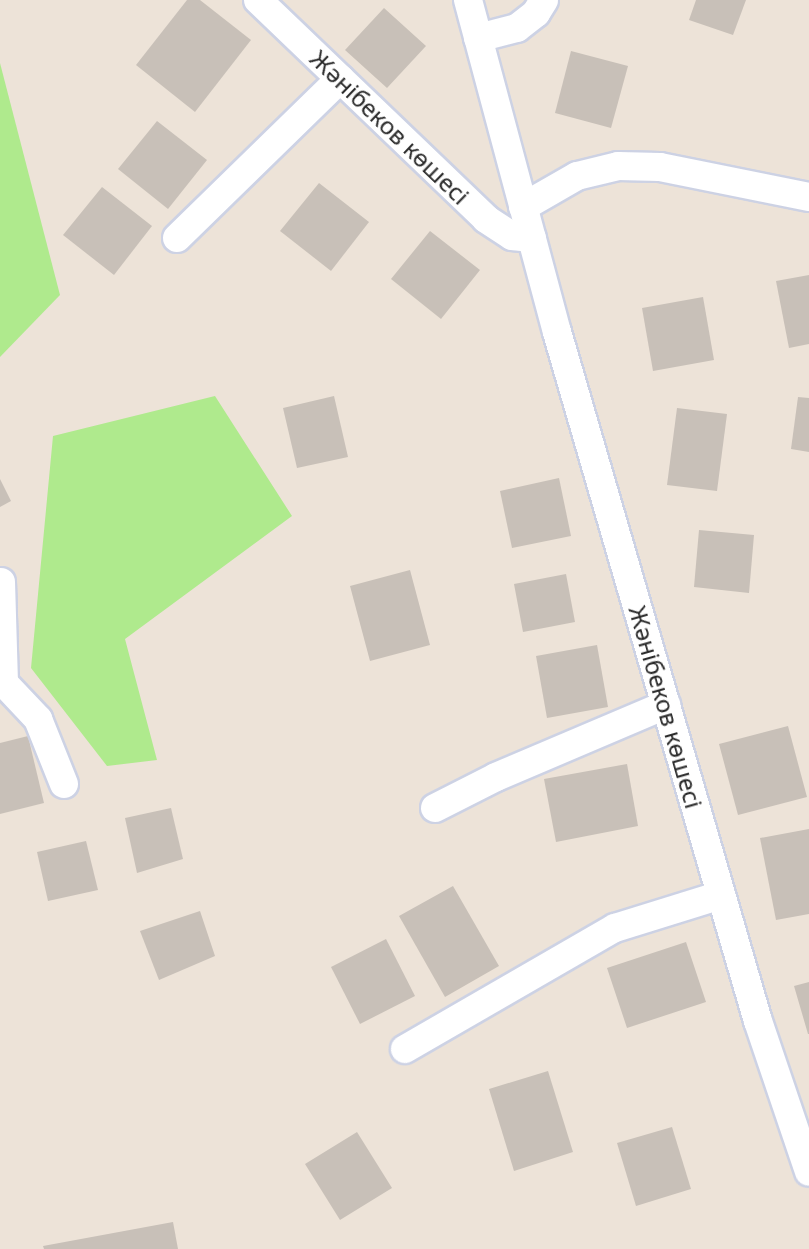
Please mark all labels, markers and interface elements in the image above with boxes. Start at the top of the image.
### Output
street label: Жәнібеков көшесі [305,44,475,210]
street label: Жәнібеков көшесі [623,602,709,812]

